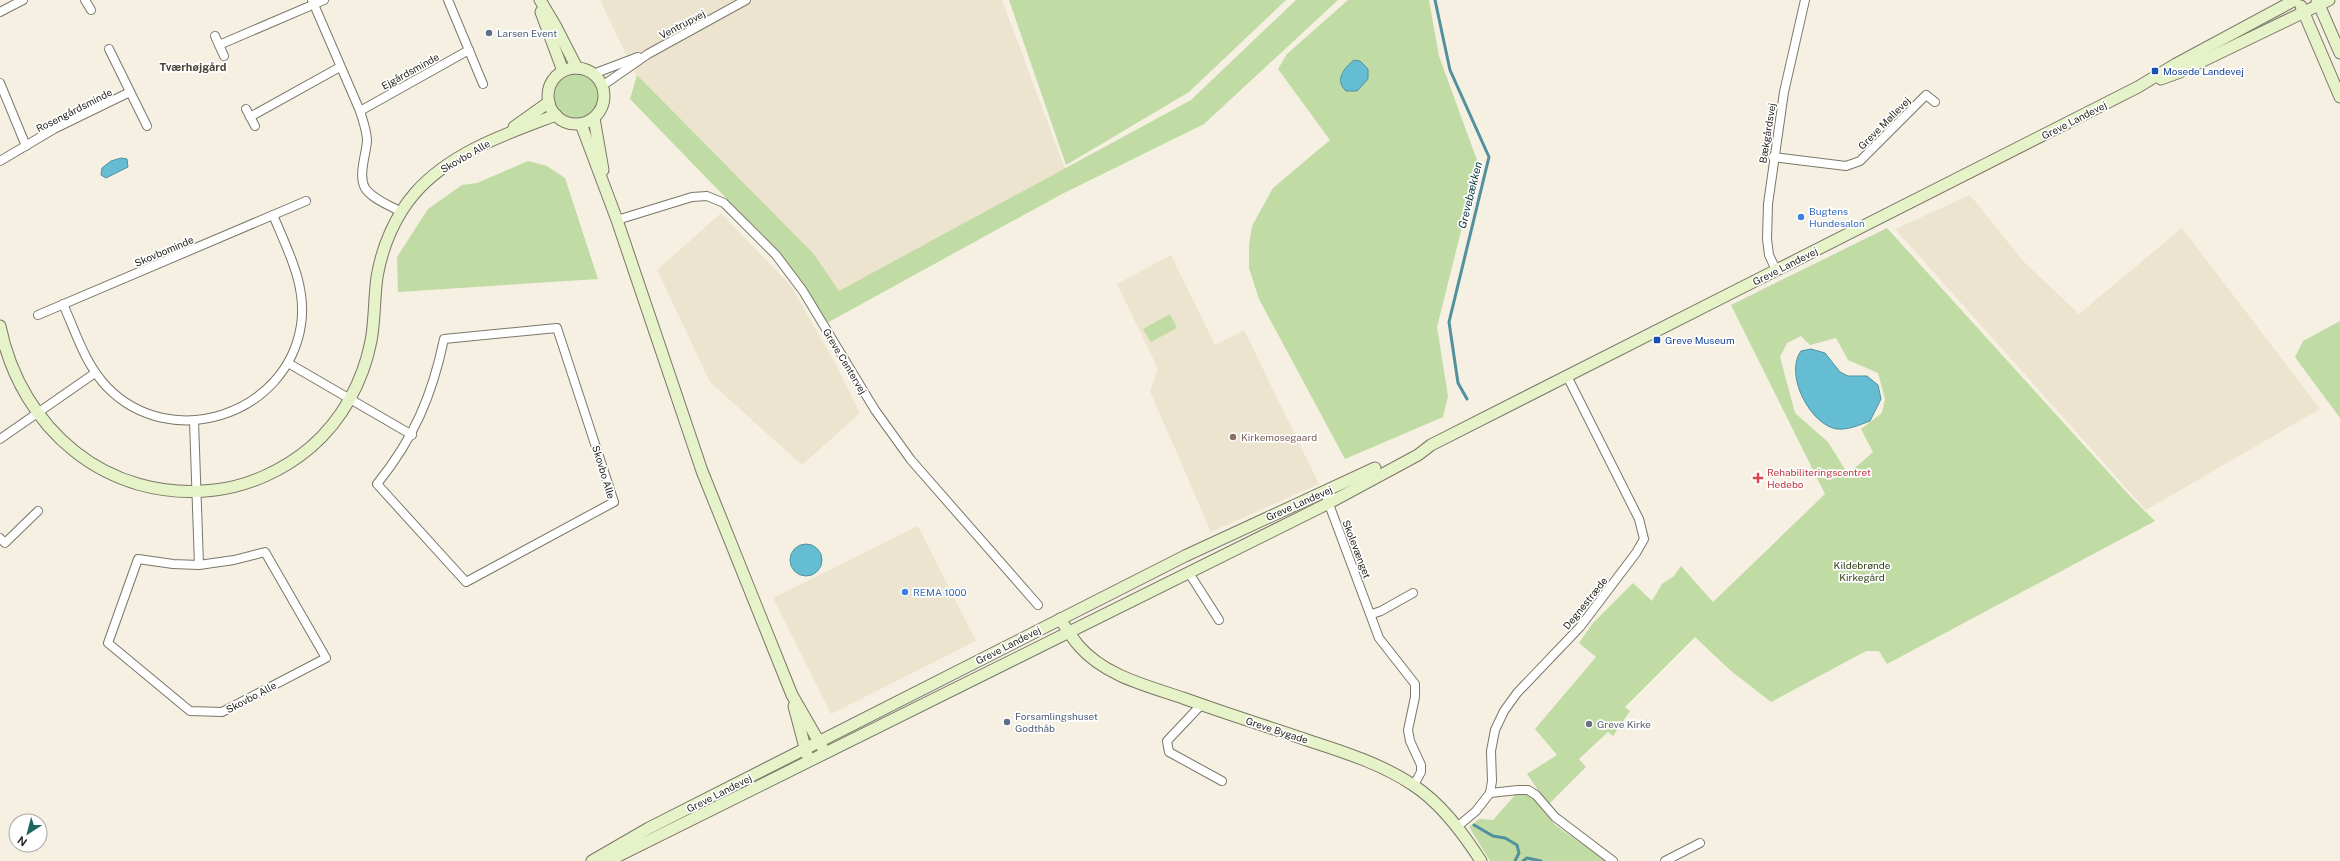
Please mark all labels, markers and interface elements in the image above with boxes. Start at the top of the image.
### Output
street label: Ventrupvej [657,7,707,41]
place label: Larsen Event [497,27,557,39]
marker: Larsen Event [484,28,494,38]
street label: Ejgårdsminde [379,50,441,92]
district label: Tværhøjgård [160,61,226,73]
place label: Mosede Landevej [2163,65,2244,77]
marker: Mosede Landevej [2150,66,2160,76]
street label: Rosengårdsminde [34,85,114,134]
street label: Greve Møllevej [1855,94,1913,152]
street label: Greve Landevej [2039,98,2109,142]
street label: Bækgårdsvej [1756,102,1778,164]
street label: Skovbo Alle [438,137,492,175]
water label: Grevebækken [1456,160,1484,230]
place label: Bugtens Hundesalon [1809,205,1865,229]
marker: Bugtens Hundesalon [1796,212,1806,222]
street label: Skovbominde [133,233,196,269]
street label: Greve Landevej [1750,244,1820,288]
street label: Greve Centervej [821,326,869,396]
place label: Greve Museum [1665,334,1735,346]
marker: Greve Museum [1652,335,1662,345]
place label: Kirkemosegaard [1241,431,1317,443]
marker: Kirkemosegaard [1228,432,1238,442]
street label: Skovbo Alle [590,444,618,500]
place label: Rehabiliteringscentret Hedebo [1767,466,1871,490]
marker: Rehabiliteringscentret Hedebo [1752,472,1764,484]
street label: Greve Landevej [1264,483,1334,523]
street label: Skolevænget [1340,518,1374,580]
park label: Kildebrønde Kirkegård [1834,559,1891,583]
street label: Degnestræde [1560,574,1610,631]
place label: REMA 1000 [913,586,967,598]
marker: REMA 1000 [900,587,910,597]
street label: Greve Landevej [973,623,1043,667]
street label: Skovbo Alle [224,679,278,715]
place label: Forsamlingshuset Godthåb [1015,710,1098,734]
street label: Greve Bygade [1244,714,1310,746]
marker: Forsamlingshuset Godthåb [1002,717,1012,727]
place label: Greve Kirke [1597,718,1651,730]
marker: Greve Kirke [1584,719,1594,729]
street label: Greve Landevej [684,771,754,815]
north arrow [8,813,48,853]
text: N [15,834,29,848]

